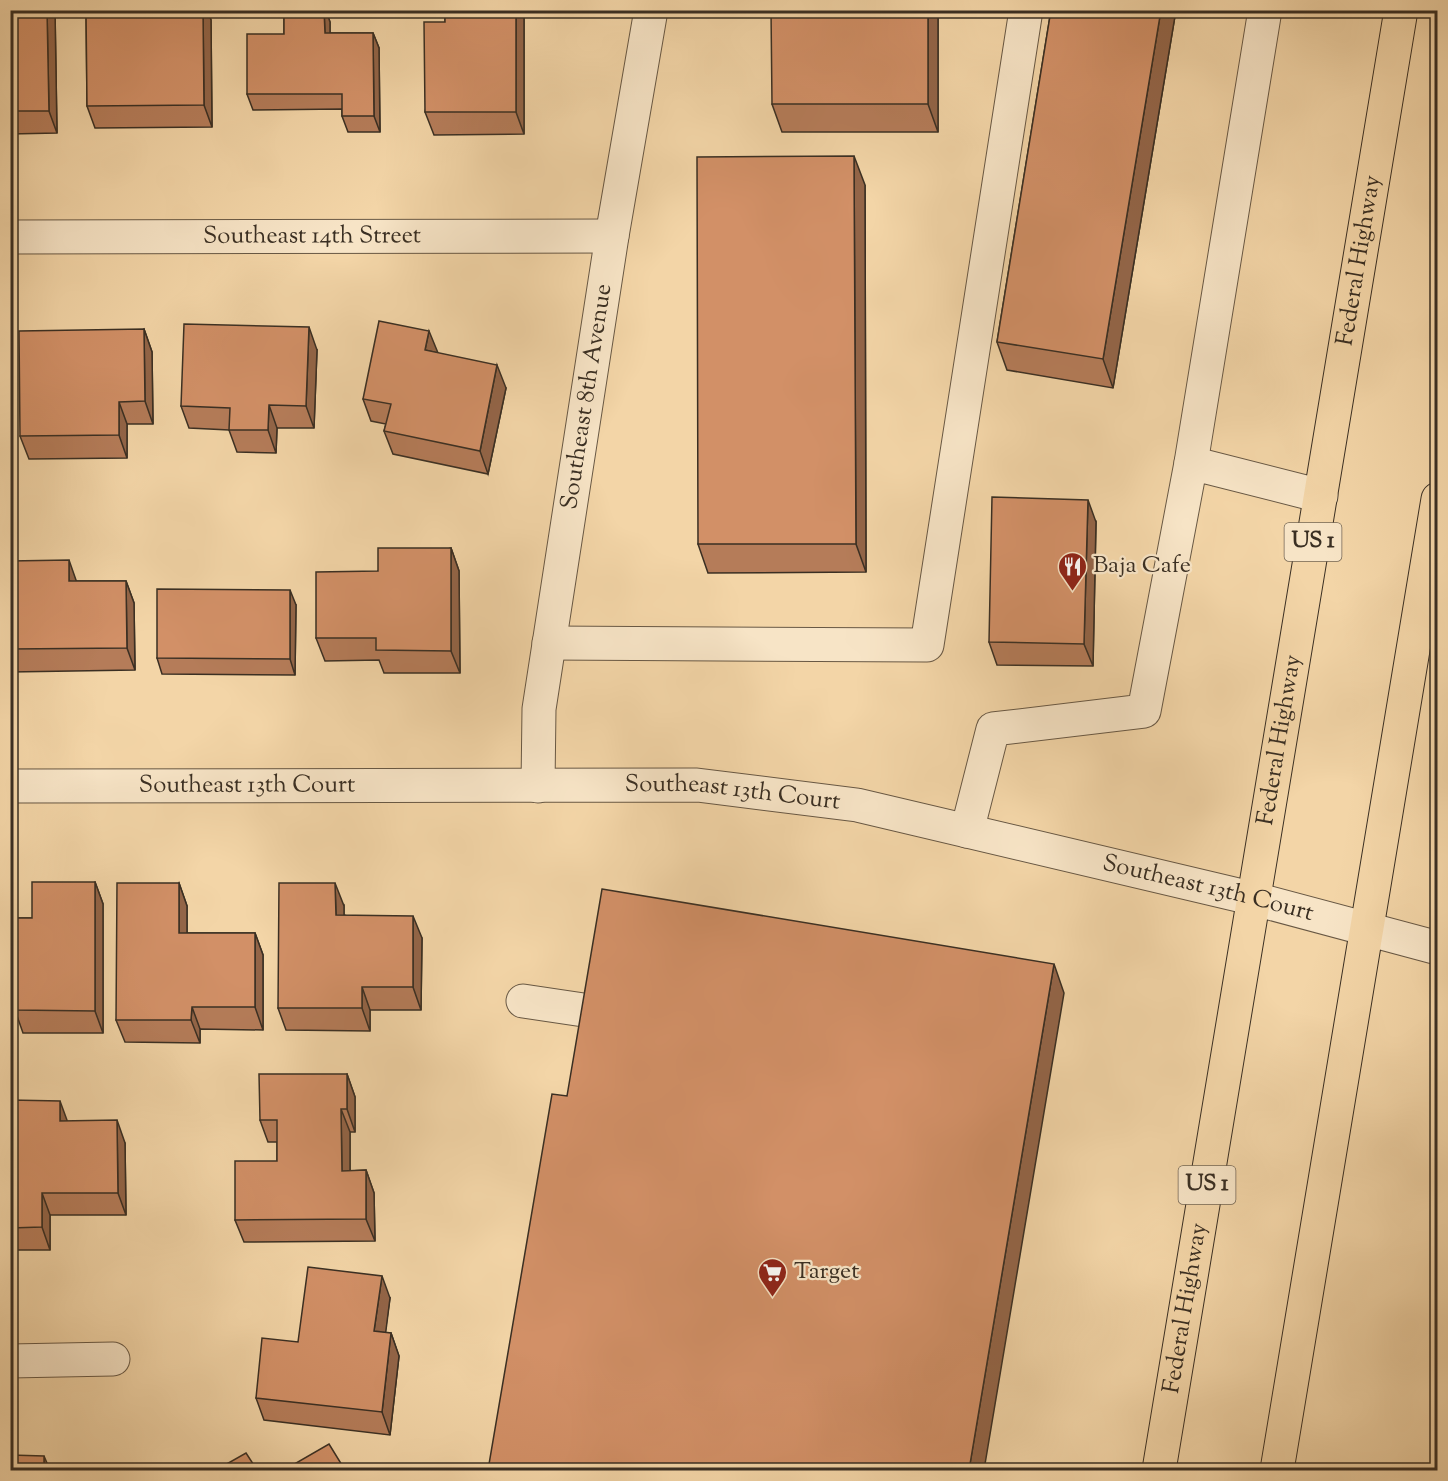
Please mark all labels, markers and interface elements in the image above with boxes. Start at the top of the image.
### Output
street label: Federal Highway [1329,173,1390,348]
street label: Southeast 14th Street [203,219,421,254]
street label: Southeast 8th Avenue [553,281,621,512]
road number: US 1 [1284,523,1342,561]
place label: Baja Cafe [1093,549,1191,583]
restaurant icon: Baja Cafe [1056,550,1088,592]
street label: Federal Highway [1249,652,1311,828]
street label: Southeast 13th Court [139,768,355,803]
street label: Southeast 13th Court [625,768,842,820]
street label: Southeast 13th Court [1099,847,1317,931]
road number: US 1 [1178,1166,1236,1204]
street label: Federal Highway [1155,1220,1217,1396]
place label: Target [794,1255,859,1289]
supermarket icon: Target [757,1256,789,1298]

